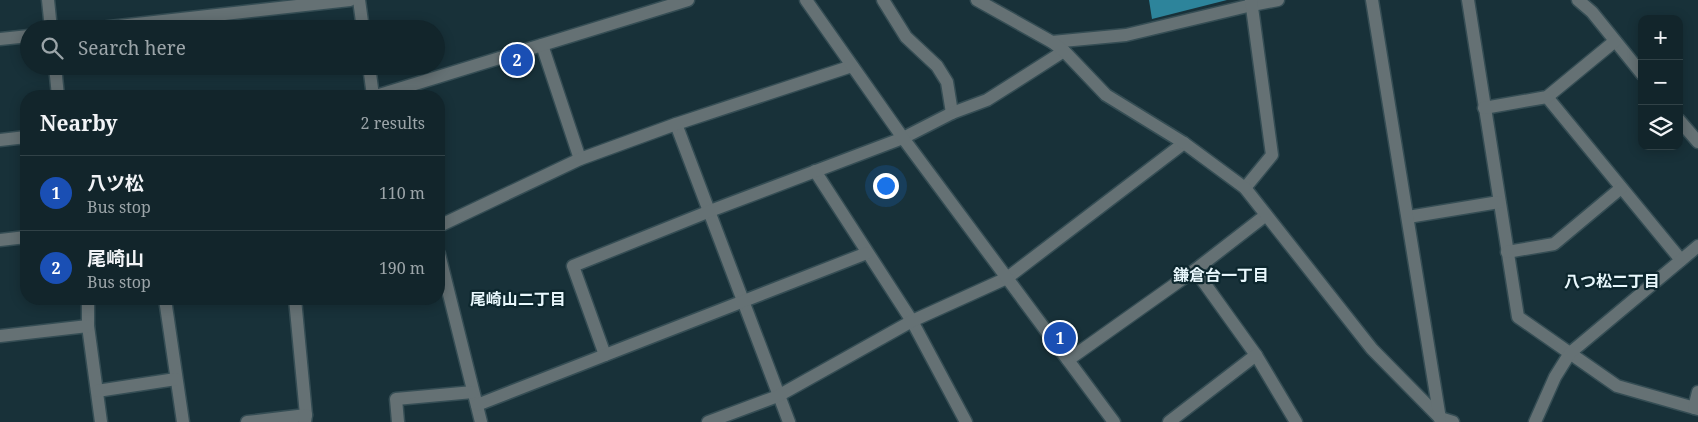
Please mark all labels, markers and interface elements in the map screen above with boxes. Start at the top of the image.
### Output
map controls [1638,15,1683,150]
button: + [1638,15,1683,60]
search box [20,20,445,75]
icon: search [38,34,66,62]
text: Search here [78,35,186,61]
pin: 2 [501,41,533,79]
button: − [1638,60,1683,105]
button: layers [1638,105,1683,150]
text: Nearby [40,109,118,137]
text: 2 results [361,112,425,134]
text: 八ツ松 [87,170,144,196]
your location [873,173,899,199]
text: 1 [51,182,61,204]
text: 110 m [379,182,425,204]
text: Bus stop [87,196,151,218]
text: 尾崎山 [87,245,144,271]
text: 2 [51,257,61,279]
text: 190 m [379,257,425,279]
district label: 鎌倉台一丁目 [1173,264,1269,286]
district label: 八つ松二丁目 [1564,270,1660,292]
text: Bus stop [87,271,151,293]
district label: 尾崎山二丁目 [470,288,566,310]
pin: 1 [1044,319,1076,357]

